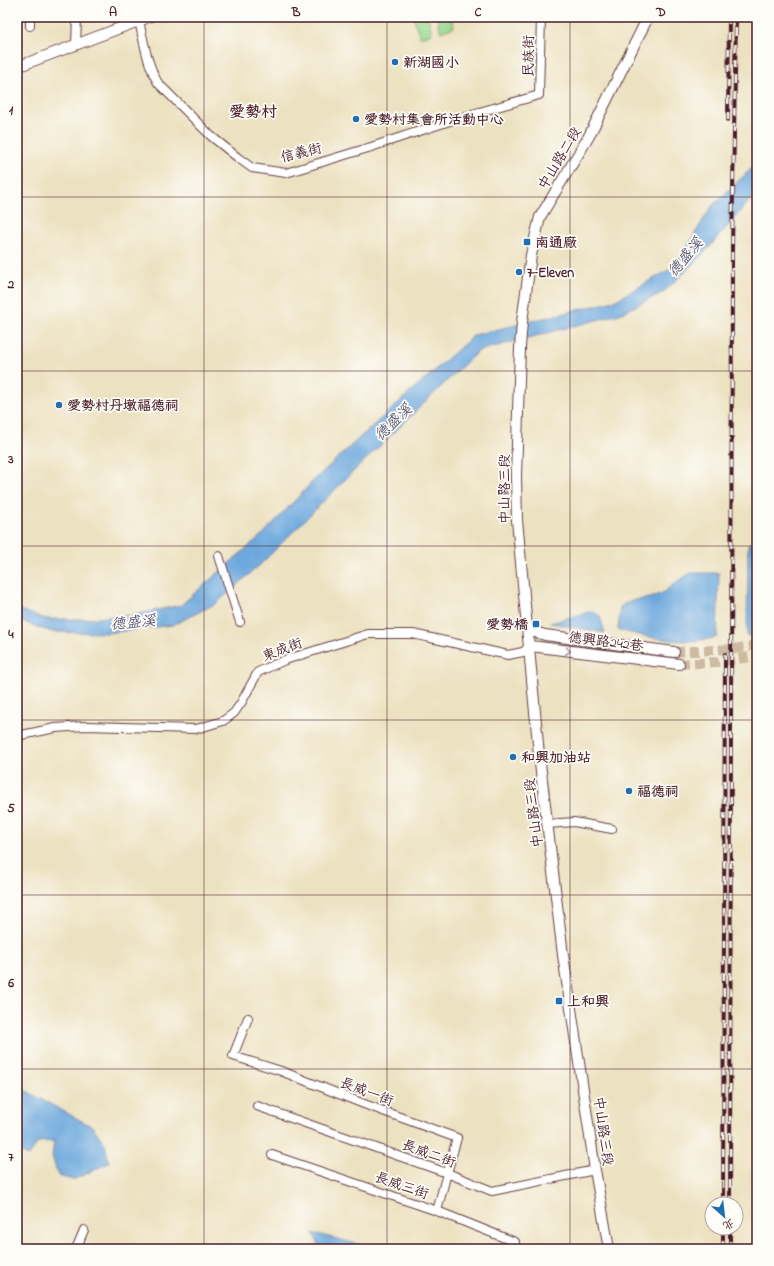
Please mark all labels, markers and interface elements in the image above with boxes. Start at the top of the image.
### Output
text: A [109,3,117,22]
text: B [291,3,301,22]
text: C [474,3,482,22]
text: D [655,3,666,22]
street label: 民族街 [519,35,540,77]
place label: 新湖國小 [403,53,459,74]
marker: 新湖國小 [390,57,400,67]
text: 1 [9,101,14,120]
district label: 愛勢村 [229,101,277,125]
place label: 愛勢村集會所活動中心 [364,110,504,131]
marker: 愛勢村集會所活動中心 [351,114,361,124]
street label: 中山路二段 [533,123,587,194]
street label: 信義街 [278,138,324,169]
place label: 南通廠 [535,233,577,254]
water label: 德盛溪 [663,233,709,282]
marker: 南通廠 [522,237,532,247]
place label: 7-Eleven [527,263,574,284]
marker: 7-Eleven [514,267,524,277]
text: 2 [7,275,15,294]
place label: 愛勢村丹墩福德祠 [67,396,179,417]
water label: 德盛溪 [370,398,418,446]
marker: 愛勢村丹墩福德祠 [54,400,64,410]
text: 3 [7,450,14,469]
street label: 中山路三段 [495,454,516,524]
water label: 德盛溪 [110,610,157,636]
place label: 愛勢橋 [486,615,528,636]
marker: 愛勢橋 [531,619,541,629]
text: 4 [7,625,14,644]
street label: 德興路242巷 [567,627,646,658]
street label: 東成街 [259,633,306,668]
one-way arrow [565,646,572,655]
place label: 和興加油站 [521,748,591,769]
marker: 和興加油站 [508,752,518,762]
street label: 中山路三段 [520,777,549,849]
place label: 福德祠 [637,782,679,803]
marker: 福德祠 [624,786,634,796]
text: 5 [7,799,15,818]
text: 6 [7,974,14,993]
place label: 上和興 [567,992,609,1013]
marker: 上和興 [554,996,564,1006]
street label: 長威一街 [337,1073,396,1112]
street label: 中山路三段 [587,1095,618,1167]
street label: 長威二街 [399,1135,458,1174]
text: 7 [8,1148,14,1167]
street label: 長威三街 [372,1167,431,1205]
north arrow [704,1196,744,1236]
text: 北 [720,1214,737,1234]

